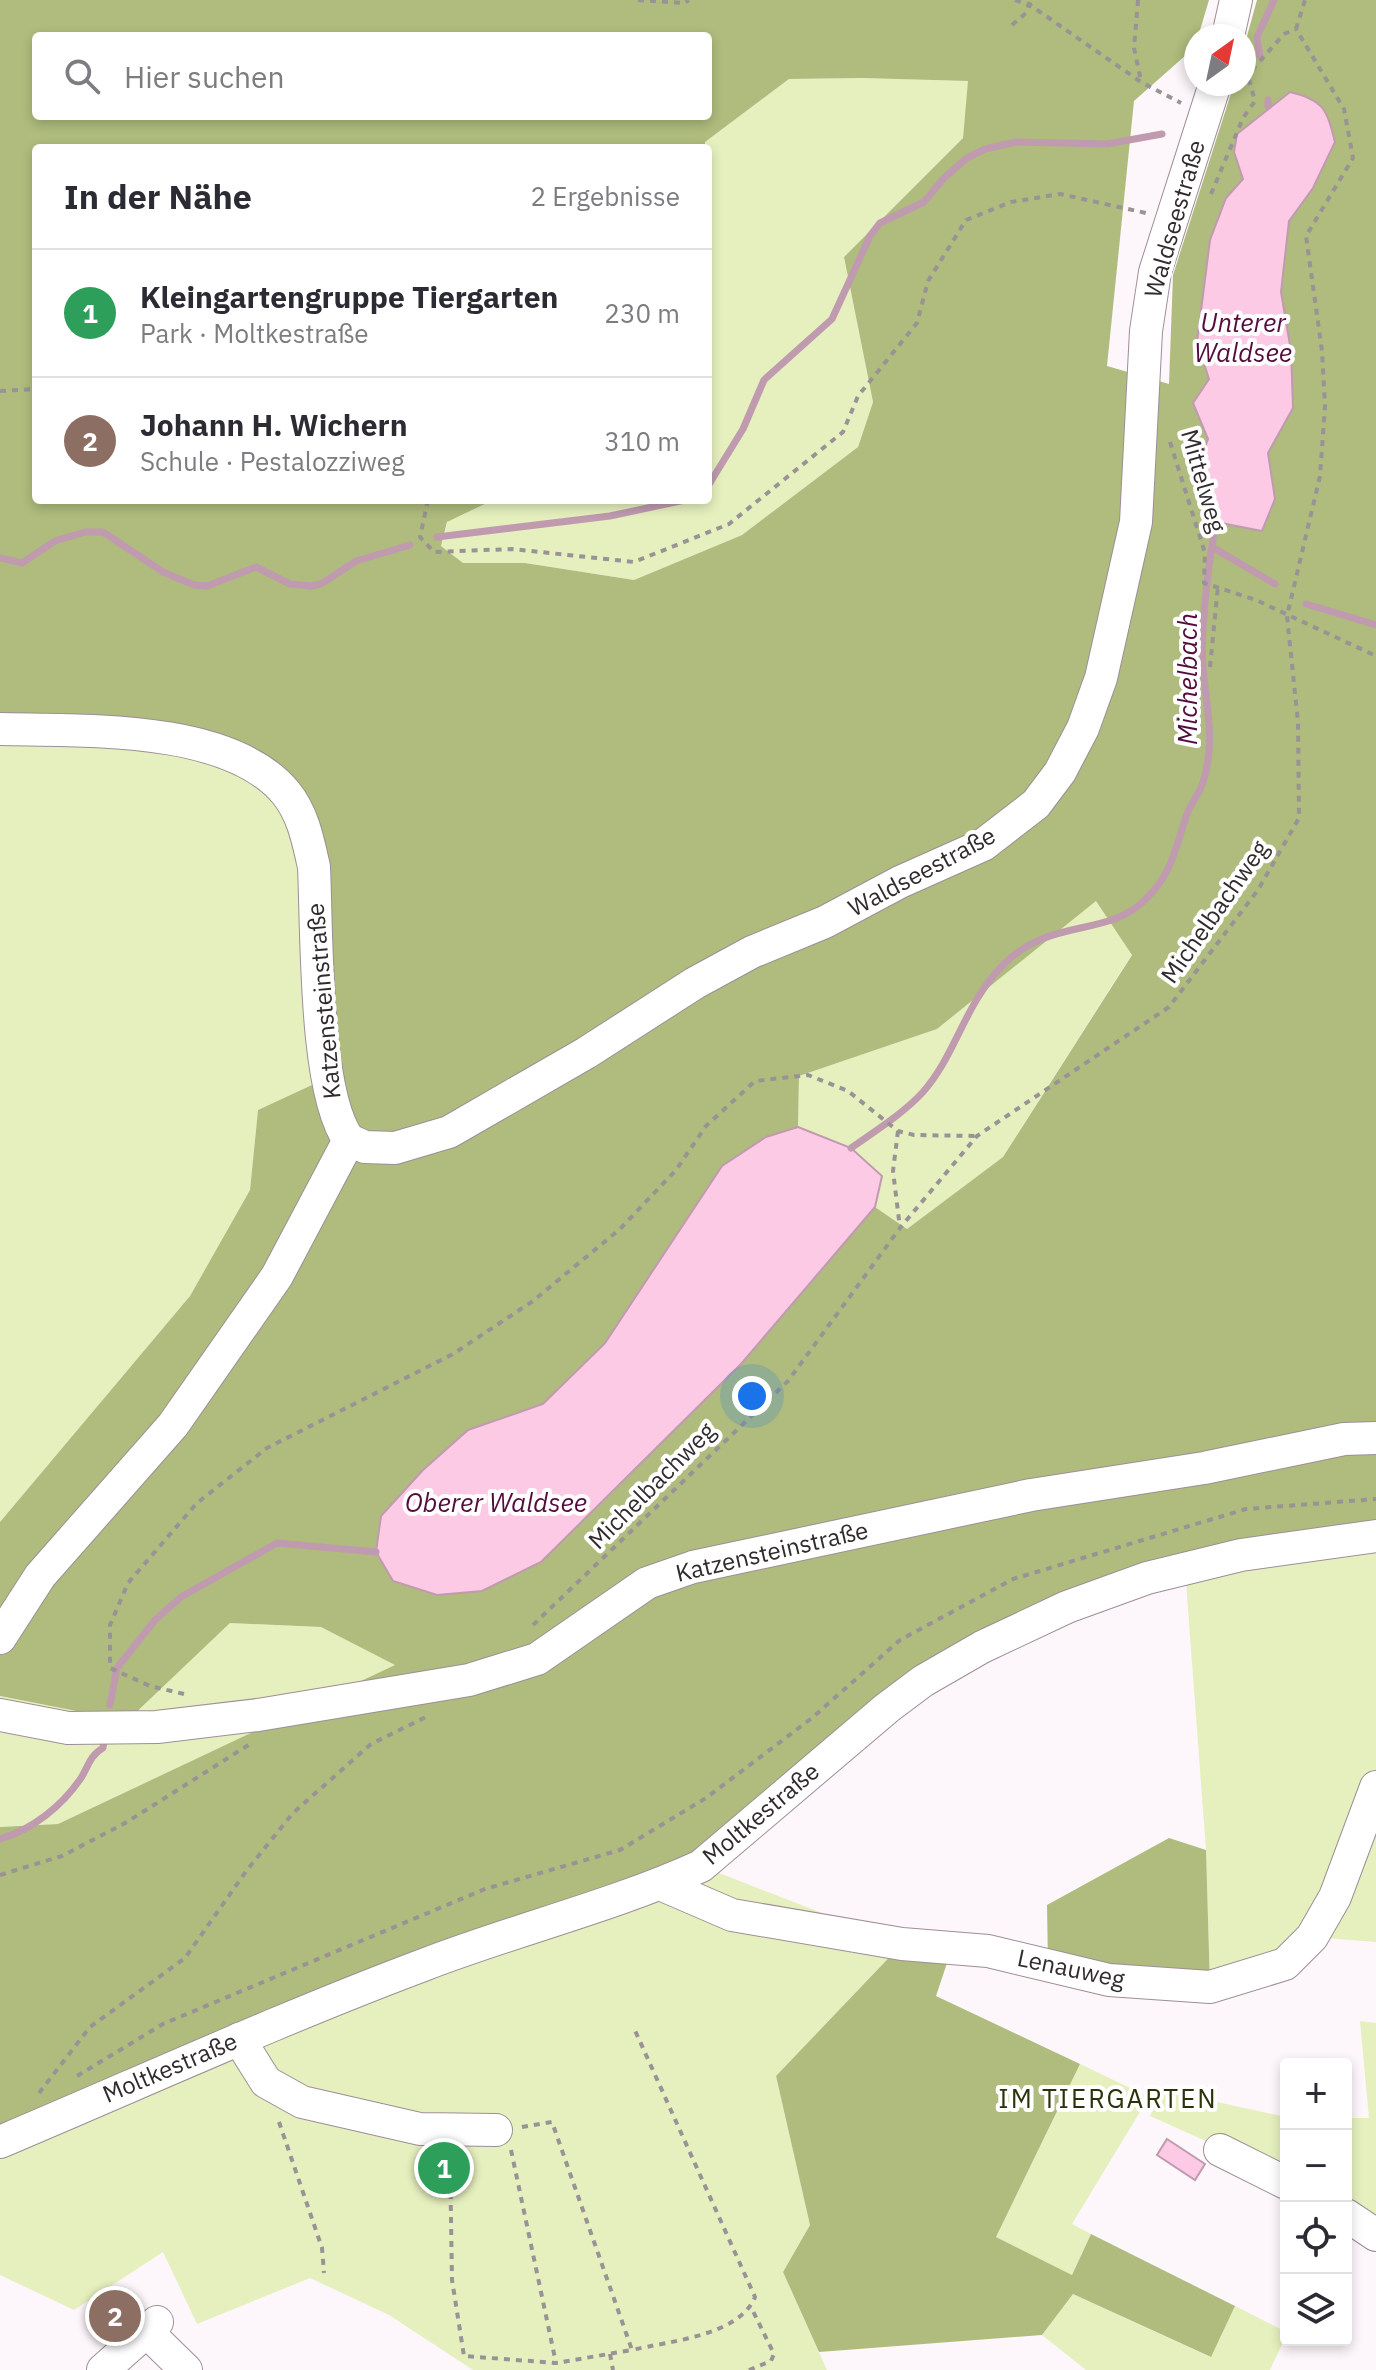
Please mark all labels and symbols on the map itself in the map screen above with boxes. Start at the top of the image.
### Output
north arrow [1184,24,1256,96]
street label: Waldseestraße [1136,136,1212,301]
water label: Unterer Waldsee [1194,305,1292,369]
street label: Mittelweg [1174,425,1234,536]
water label: Michelbach [1170,613,1204,745]
street label: Waldseestraße [842,819,1001,923]
street label: Michelbachweg [1153,833,1275,989]
street label: Katzensteinstraße [299,902,348,1100]
your location [732,1376,772,1416]
street label: Michelbachweg [581,1415,722,1556]
water label: Oberer Waldsee [405,1485,587,1519]
street label: Katzensteinstraße [672,1513,871,1589]
street label: Moltkestraße [695,1755,825,1872]
street label: Lenauweg [1014,1941,1128,1995]
street label: Moltkestraße [97,2024,242,2110]
district label: IM TIERGARTEN [998,2081,1218,2115]
pin: 1 [418,2138,470,2198]
pin: 2 [89,2286,141,2346]

